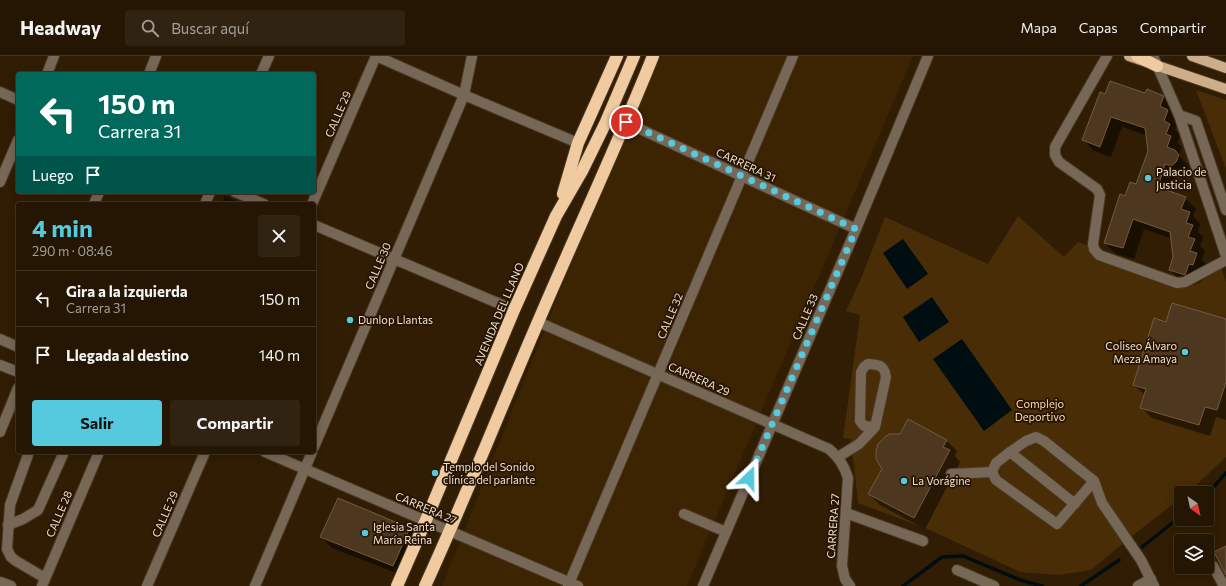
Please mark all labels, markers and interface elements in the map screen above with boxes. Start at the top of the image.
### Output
search box [125,10,405,46]
text: Headway [20,16,101,39]
icon: search [139,17,161,39]
text: Buscar aquí [171,19,249,37]
text: Mapa [1021,19,1057,36]
text: Capas [1079,19,1118,36]
text: Compartir [1140,19,1206,36]
text: 150 m [98,86,175,120]
icon: left [32,88,84,140]
street label: CALLE 29 [322,88,353,139]
pin [609,105,643,139]
icon: arrive [615,111,637,133]
text: Carrera 31 [98,120,181,142]
street label: CARRERA 31 [714,145,778,184]
icon: arrive [82,164,104,186]
place label: Palacio de Justicia [1156,165,1207,192]
text: Luego [32,166,74,184]
marker: Palacio de Justicia [1143,173,1153,183]
text: 4 min [32,213,93,242]
button: close [258,215,300,257]
street label: CALLE 30 [362,240,393,291]
text: 290 m · 08:46 [32,243,113,259]
street label: AVENIDA DEL LLANO [471,261,526,367]
text: Gira a la izquierda [66,282,188,300]
icon: left [32,288,54,310]
text: 150 m [259,290,300,308]
street label: CALLE 32 [654,291,685,341]
street label: CALLE 33 [789,292,820,342]
text: Carrera 31 [66,300,126,316]
place label: Dunlop Llantas [358,313,433,326]
marker: Dunlop Llantas [345,315,355,325]
place label: Coliseo Álvaro Meza Amaya [1105,338,1177,365]
icon: arrive [32,344,54,366]
text: Llegada al destino [66,346,189,364]
text: 140 m [259,346,300,364]
marker: Coliseo Álvaro Meza Amaya [1180,347,1190,357]
street label: CARRERA 29 [666,359,732,398]
park label: Complejo Deportivo [1015,397,1066,423]
button: Salir [32,400,162,446]
button: Compartir [170,400,300,446]
position arrow [728,457,770,499]
place label: Templo del Sonido clínica del parlante [443,460,535,486]
marker: Templo del Sonido clínica del parlante [430,468,440,478]
place label: La Vorágine [912,474,971,487]
marker: La Vorágine [899,476,909,486]
north arrow [1174,486,1214,526]
map controls [1174,486,1214,574]
street label: CALLE 28 [43,488,74,539]
street label: CALLE 29 [149,488,180,539]
street label: CARRERA 27 [394,489,459,526]
street label: CARRERA 27 [824,493,841,559]
place label: Iglesia Santa María Reina [373,520,435,546]
marker: Iglesia Santa María Reina [360,528,370,538]
button: layers [1174,534,1214,574]

